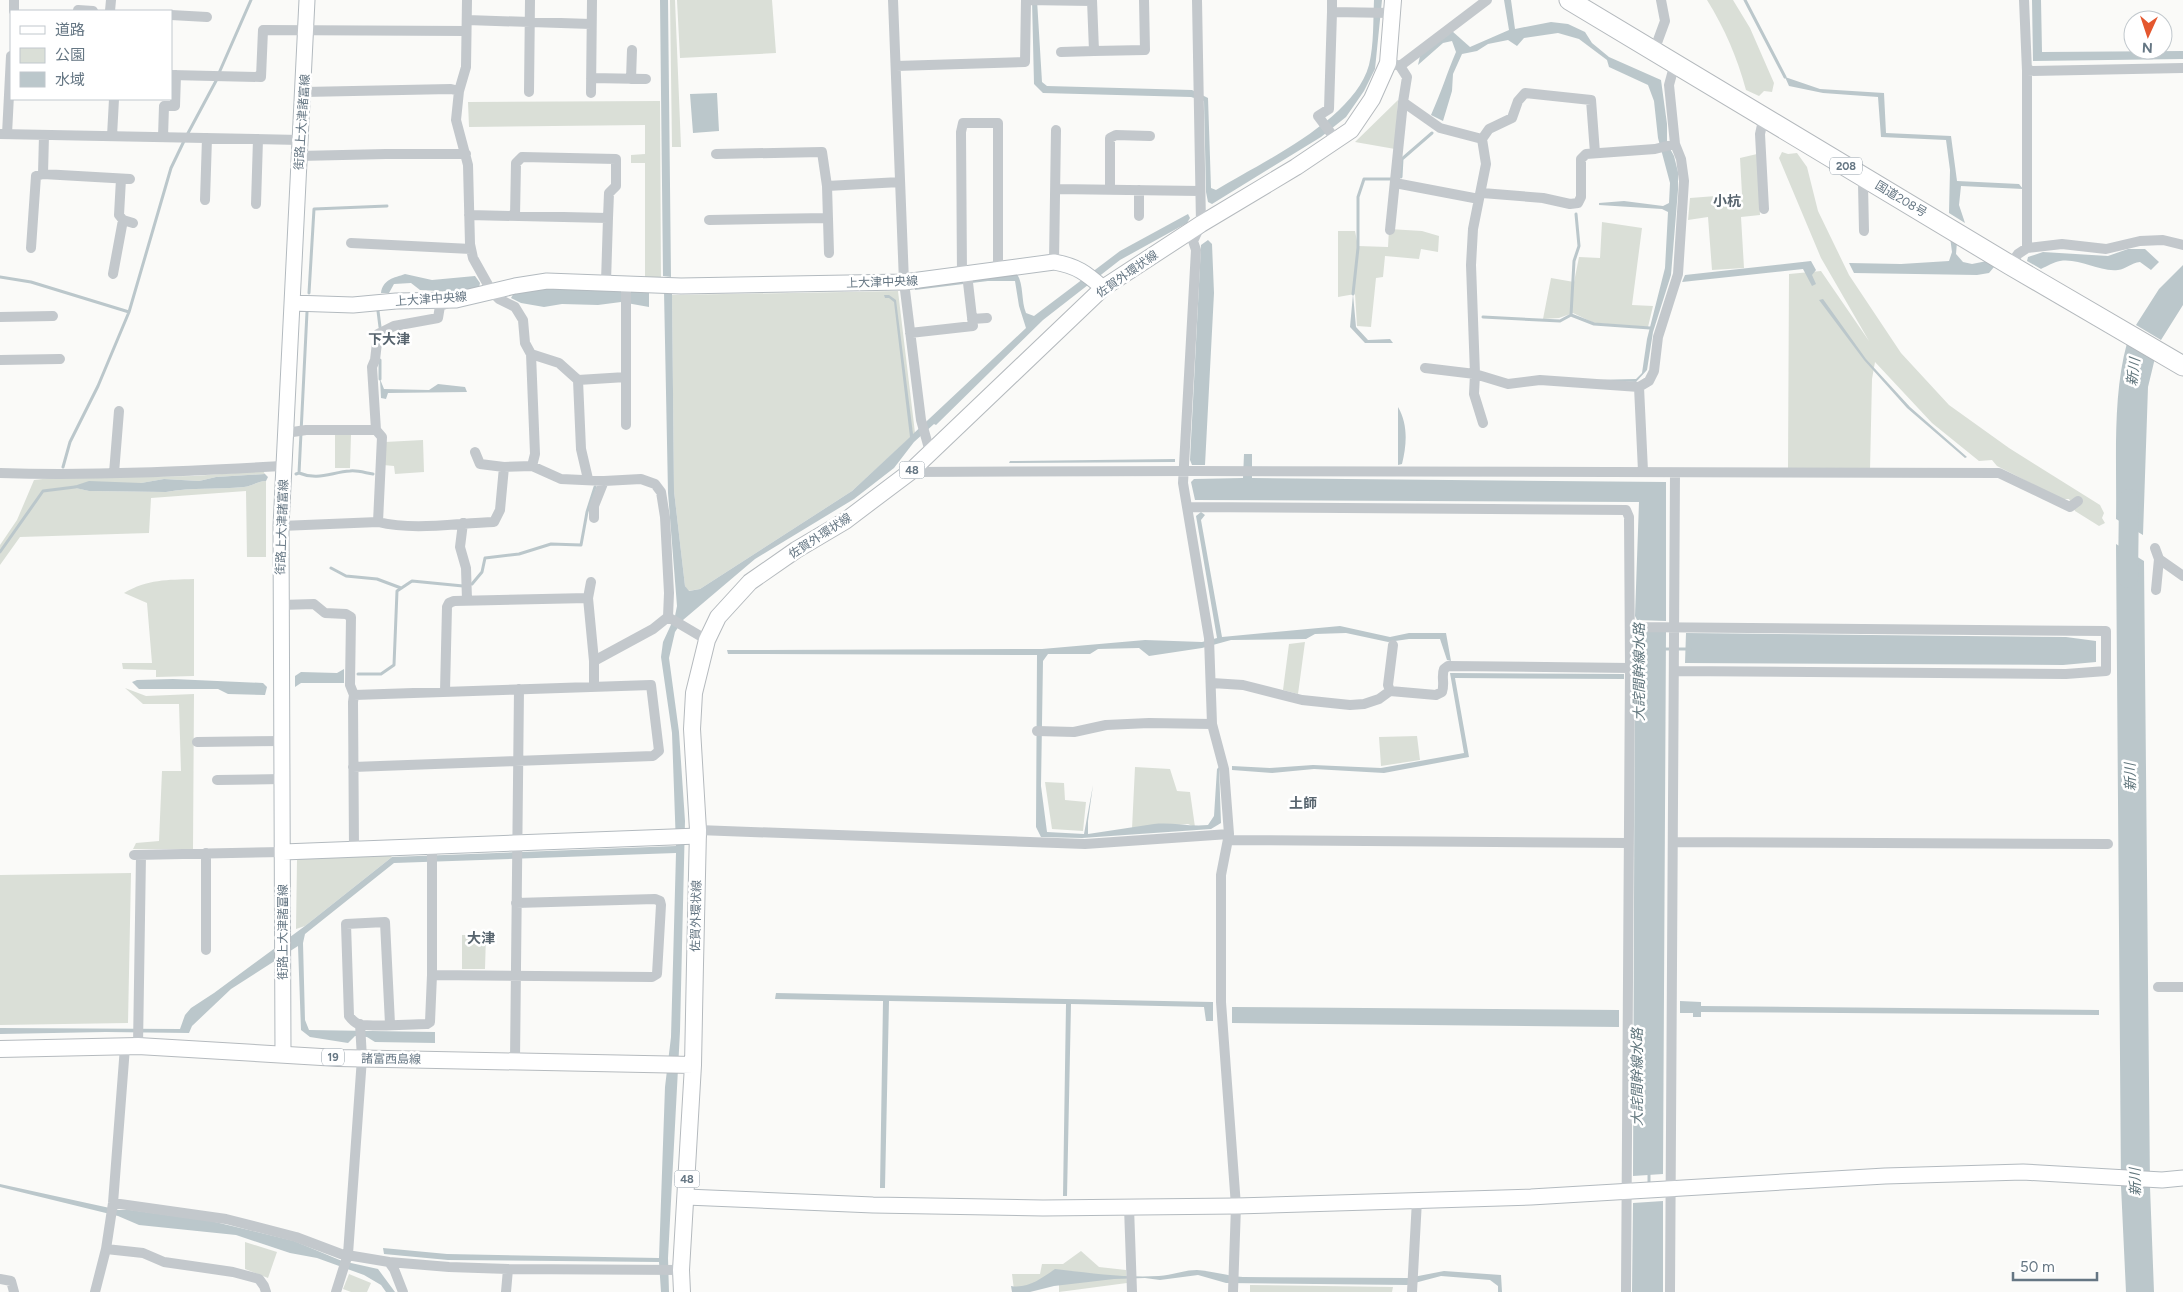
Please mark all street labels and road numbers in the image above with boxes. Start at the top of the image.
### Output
street label: 街路上大津諸富線 [292,74,312,170]
road number: 208 [1830,158,1862,175]
street label: 国道208号 [1873,178,1929,220]
street label: 佐賀外環状線 [1093,248,1161,300]
street label: 上大津中央線 [846,274,918,290]
street label: 上大津中央線 [395,290,467,308]
road number: 48 [900,462,924,478]
street label: 街路上大津諸富線 [273,479,291,575]
street label: 佐賀外環状線 [786,511,854,561]
street label: 佐賀外環状線 [688,880,704,952]
street label: 街路上大津諸富線 [276,884,290,980]
road number: 19 [322,1048,344,1066]
street label: 諸富西島線 [361,1051,421,1067]
road number: 48 [674,1170,700,1188]

